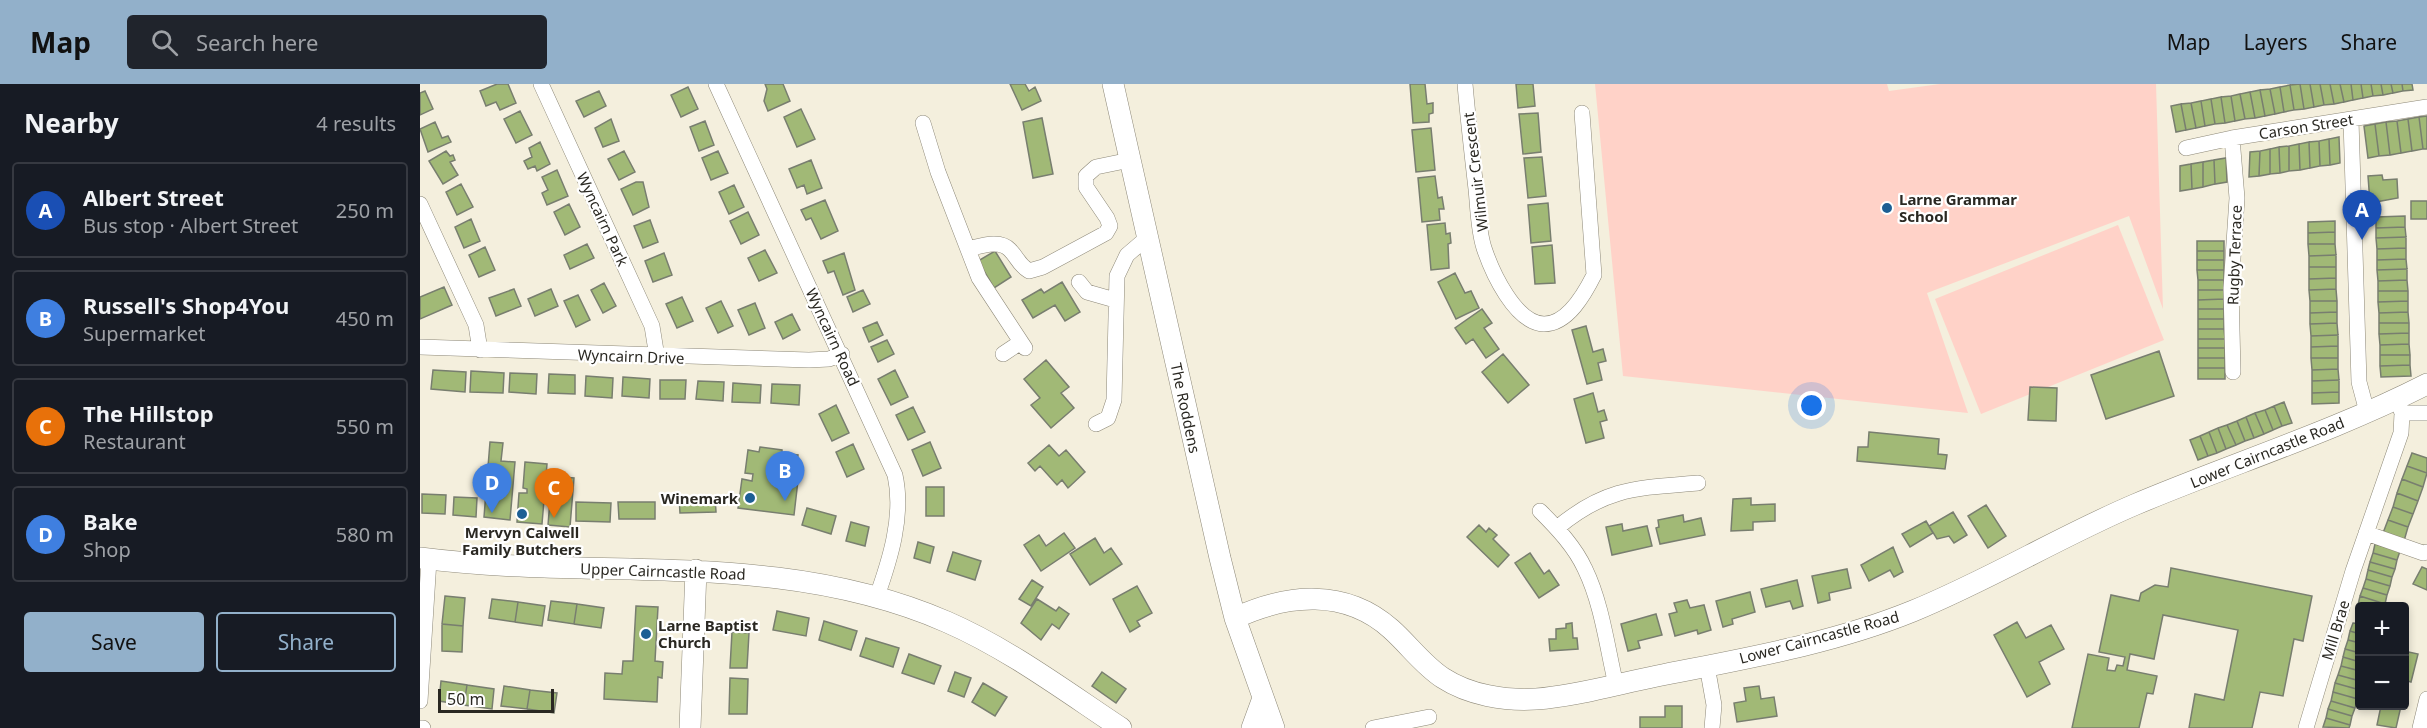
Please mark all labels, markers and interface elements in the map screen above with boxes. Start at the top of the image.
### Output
search box [127,15,547,69]
text: Map [30,23,91,61]
icon: search [148,26,181,59]
text: Search here [196,27,318,57]
text: Map [2167,28,2211,56]
text: Layers [2244,28,2308,56]
text: Share [2341,28,2397,56]
text: Nearby [24,105,119,141]
street label: Carson Street [2257,109,2355,143]
text: 4 results [316,110,396,137]
street label: Wilmuir Crescent [1458,110,1492,233]
street label: Wyncairn Park [573,169,633,269]
text: Albert Street [83,182,224,212]
place label: Larne Grammar School [1899,189,2017,226]
pin: A [2342,190,2382,240]
text: A [39,197,52,224]
text: 250 m [336,197,394,224]
marker: Larne Grammar School [1880,201,1894,215]
street label: Rugby Terrace [2222,205,2246,305]
text: Bus stop · Albert Street [83,212,298,239]
street label: Wyncairn Road [802,285,864,389]
text: Russell's Shop4You [83,290,289,320]
text: B [39,305,52,332]
text: 450 m [336,305,394,332]
text: Supermarket [83,320,206,347]
street label: Wyncairn Drive [577,344,685,368]
street label: The Roddens [1167,361,1205,455]
your location [1797,391,1826,420]
text: The Hillstop [83,398,214,428]
street label: Lower Cairncastle Road [2187,412,2347,492]
text: C [39,413,52,440]
text: 550 m [336,413,394,440]
text: Restaurant [83,428,186,455]
pin: B [766,452,805,501]
pin: D [472,464,512,513]
pin: C [534,468,574,518]
place label: Winemark [661,488,739,508]
marker: Winemark [743,491,757,505]
text: Bake [83,506,138,536]
marker: Mervyn Calwell Family Butchers [515,507,529,521]
text: D [38,521,53,548]
text: 580 m [336,521,394,548]
place label: Mervyn Calwell Family Butchers [462,522,582,559]
text: Shop [83,536,131,563]
street label: Upper Cairncastle Road [580,558,746,584]
street label: Mill Brae [2316,598,2354,662]
map controls [2355,602,2409,710]
button: + [2355,602,2409,656]
street label: Lower Cairncastle Road [1737,606,1901,668]
button: Save [24,612,204,672]
button: Share [216,612,396,672]
place label: Larne Baptist Church [658,615,759,652]
marker: Larne Baptist Church [639,627,653,641]
button: − [2355,656,2409,710]
scale bar [438,686,554,714]
text: 50 m [447,688,484,710]

